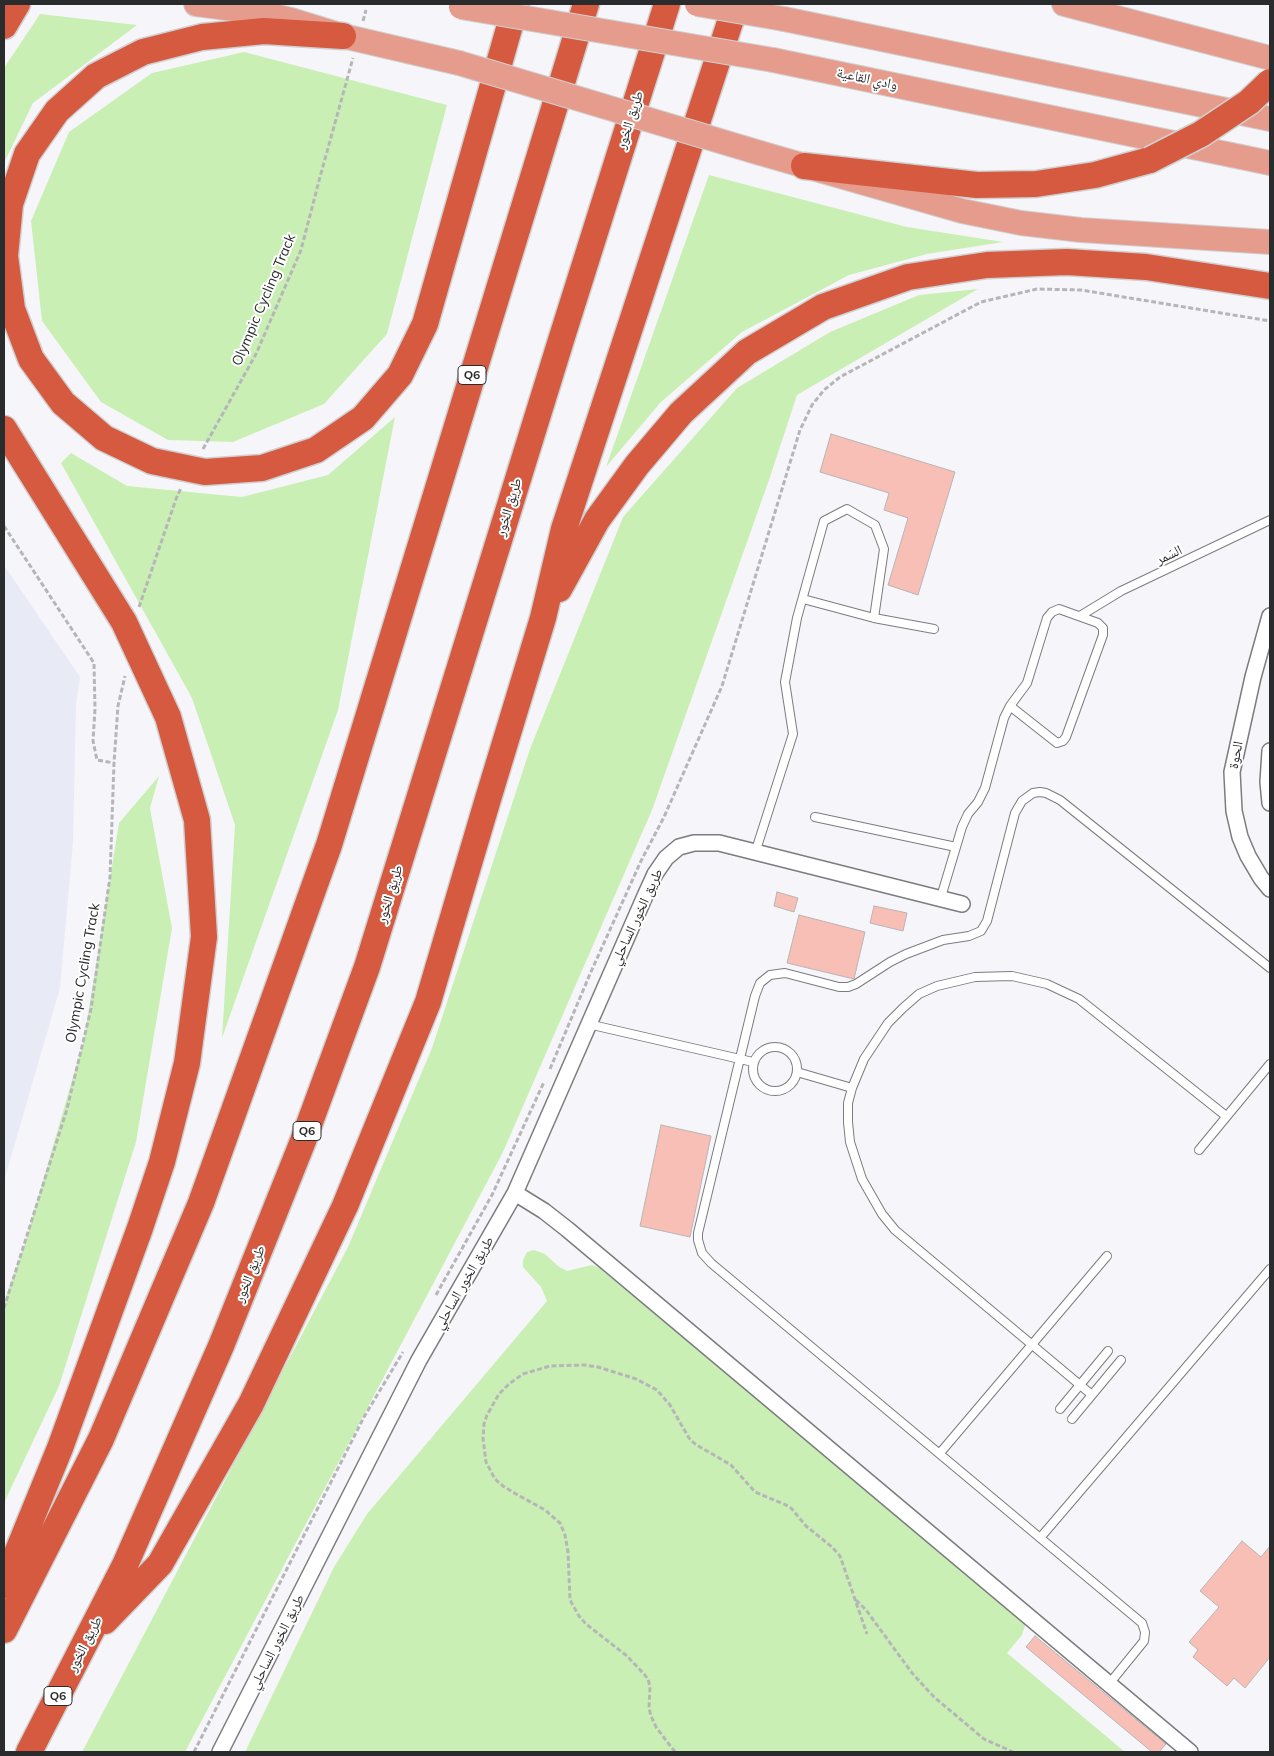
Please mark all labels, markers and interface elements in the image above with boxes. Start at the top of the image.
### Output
street label: وادي القاعية [835,64,899,94]
street label: طريق الخور [613,89,647,151]
street label: Olympic Cycling Track [229,232,299,368]
road number: Q6 [458,366,486,384]
street label: طريق الخور [492,476,526,538]
street label: السَمر [1153,542,1185,568]
street label: الحوة [1225,740,1247,770]
street label: طريق الخور [373,863,407,925]
street label: طريق الخور الساحلي [607,866,667,968]
street label: Olympic Cycling Track [62,902,104,1044]
road number: Q6 [293,1122,321,1140]
street label: طريق الخور الساحلي [431,1233,497,1333]
street label: طريق الخور [231,1243,269,1305]
street label: طريق الخور الساحلي [246,1592,308,1692]
street label: طريق الخور [64,1613,106,1675]
road number: Q6 [44,1686,72,1705]

